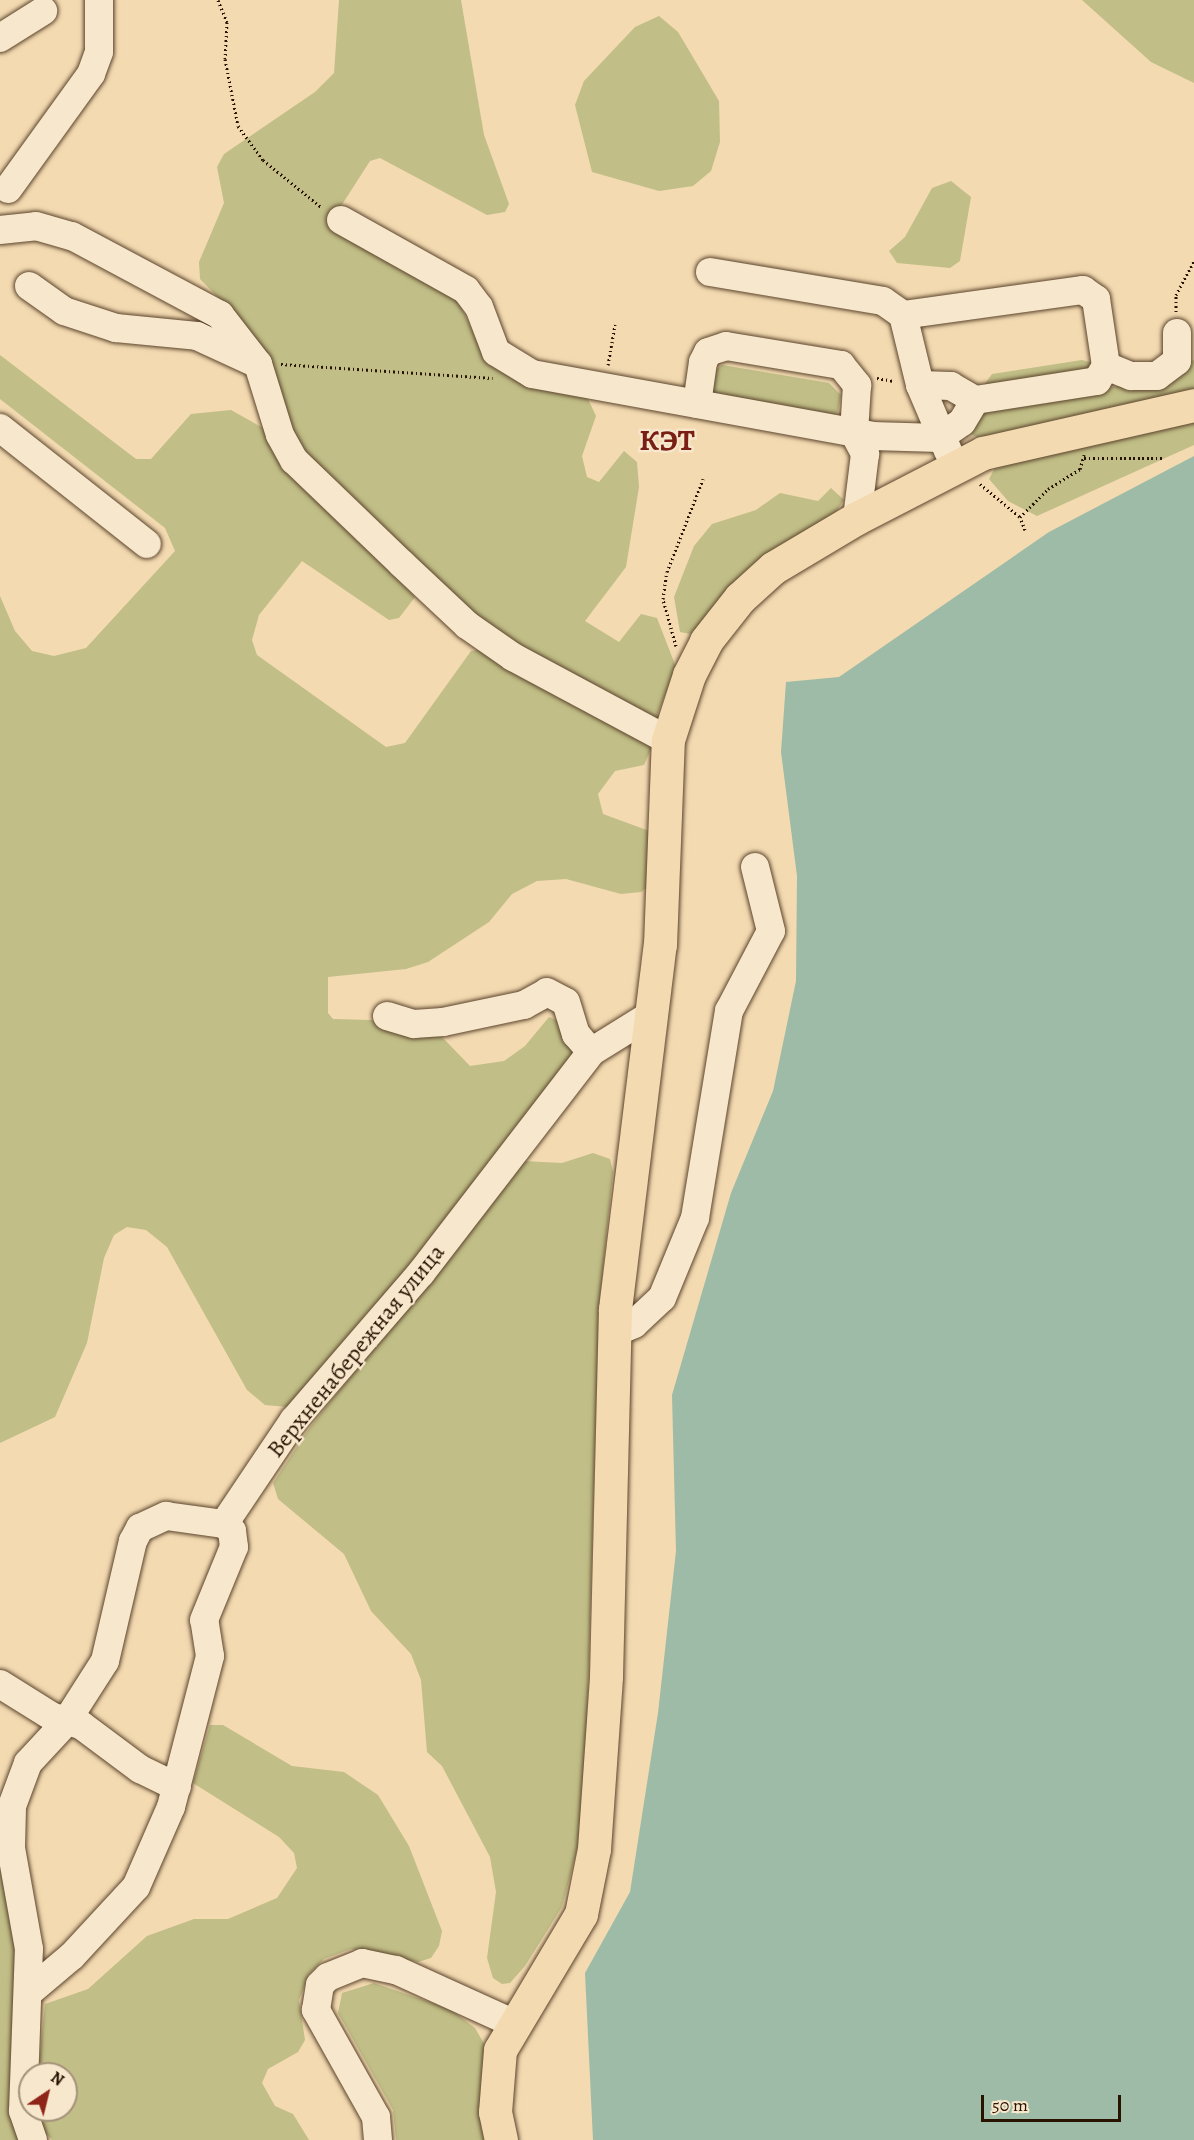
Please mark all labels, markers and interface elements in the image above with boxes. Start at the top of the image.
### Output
district label: КЭТ [639,422,695,458]
street label: Верхненабережная улица [261,1238,451,1464]
north arrow [18,2062,78,2122]
text: N [46,2067,68,2091]
scale bar [984,2083,1124,2121]
text: 50 m [992,2093,1028,2117]

